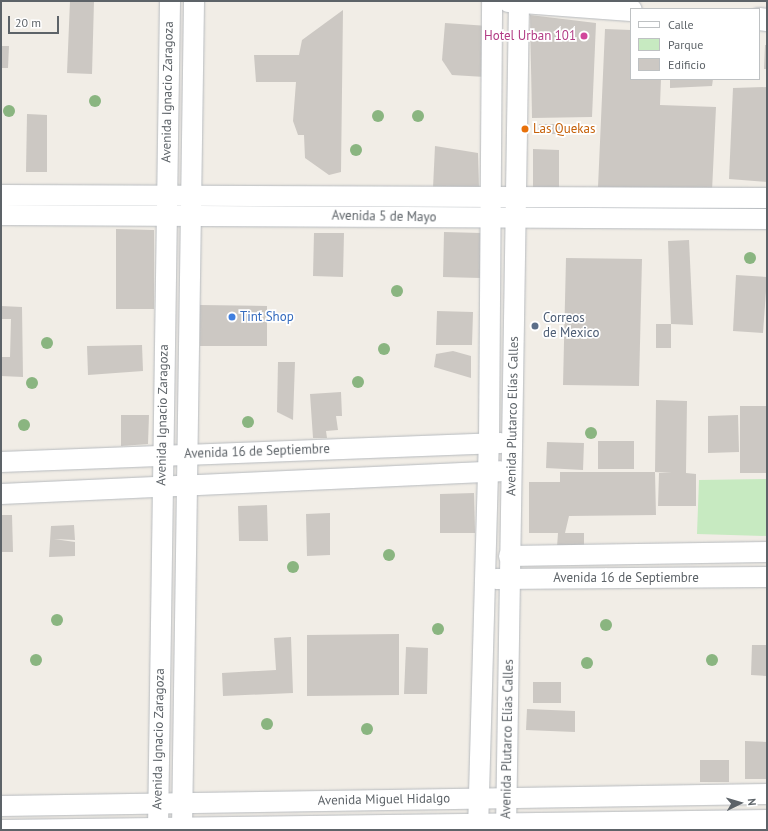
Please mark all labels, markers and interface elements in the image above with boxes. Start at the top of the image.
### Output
scale bar [10,8,61,34]
legend [630,8,760,80]
text: 20 m [15,15,41,30]
text: Calle [668,17,694,32]
street label: Avenida Ignacio Zaragoza [159,21,177,163]
place label: Hotel Urban 101 [484,28,576,44]
marker: Hotel Urban 101 [579,31,589,41]
text: Parque [668,37,703,52]
text: Edificio [668,57,706,72]
place label: Las Quekas [533,121,596,137]
marker: Las Quekas [520,124,530,134]
street label: Avenida 5 de Mayo [332,208,436,226]
place label: Tint Shop [240,309,294,325]
place label: Correos de Mexico [543,311,599,342]
marker: Tint Shop [227,312,237,322]
marker: Correos de Mexico [530,321,540,331]
street label: Avenida Plutarco Elías Calles [504,336,522,496]
street label: Avenida Ignacio Zaragoza [154,344,172,486]
street label: Avenida 16 de Septiembre [184,442,330,462]
street label: Avenida 16 de Septiembre [553,570,699,586]
street label: Avenida Plutarco Elías Calles [499,659,517,819]
street label: Avenida Ignacio Zaragoza [150,668,168,810]
north arrow [720,783,760,823]
street label: Avenida Miguel Hidalgo [318,791,450,809]
text: N [745,798,759,806]

